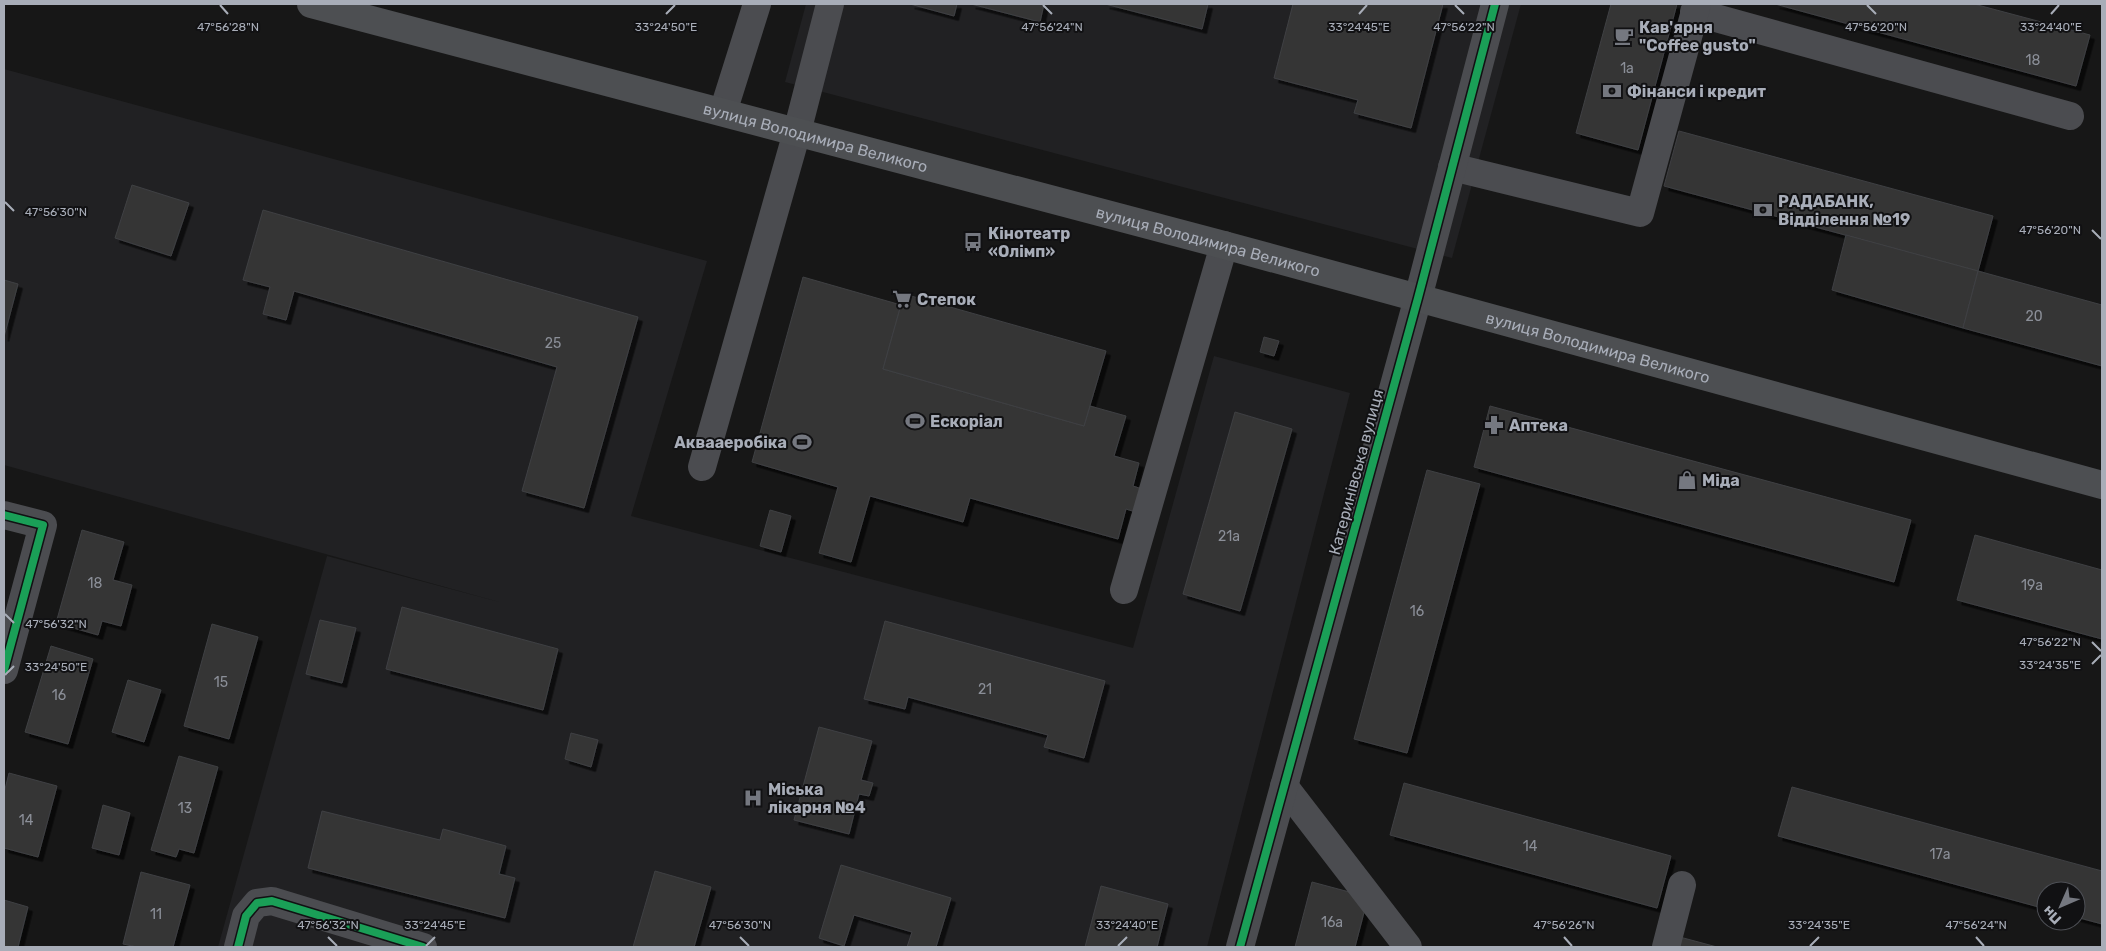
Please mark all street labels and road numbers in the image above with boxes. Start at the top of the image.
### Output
street label: вулиця Володимира Великого [701,99,930,176]
street label: вулиця Володимира Великого [1094,202,1322,280]
street label: вулиця Володимира Великого [1484,308,1712,387]
street label: Катеринівська вулиця [1325,387,1387,557]

